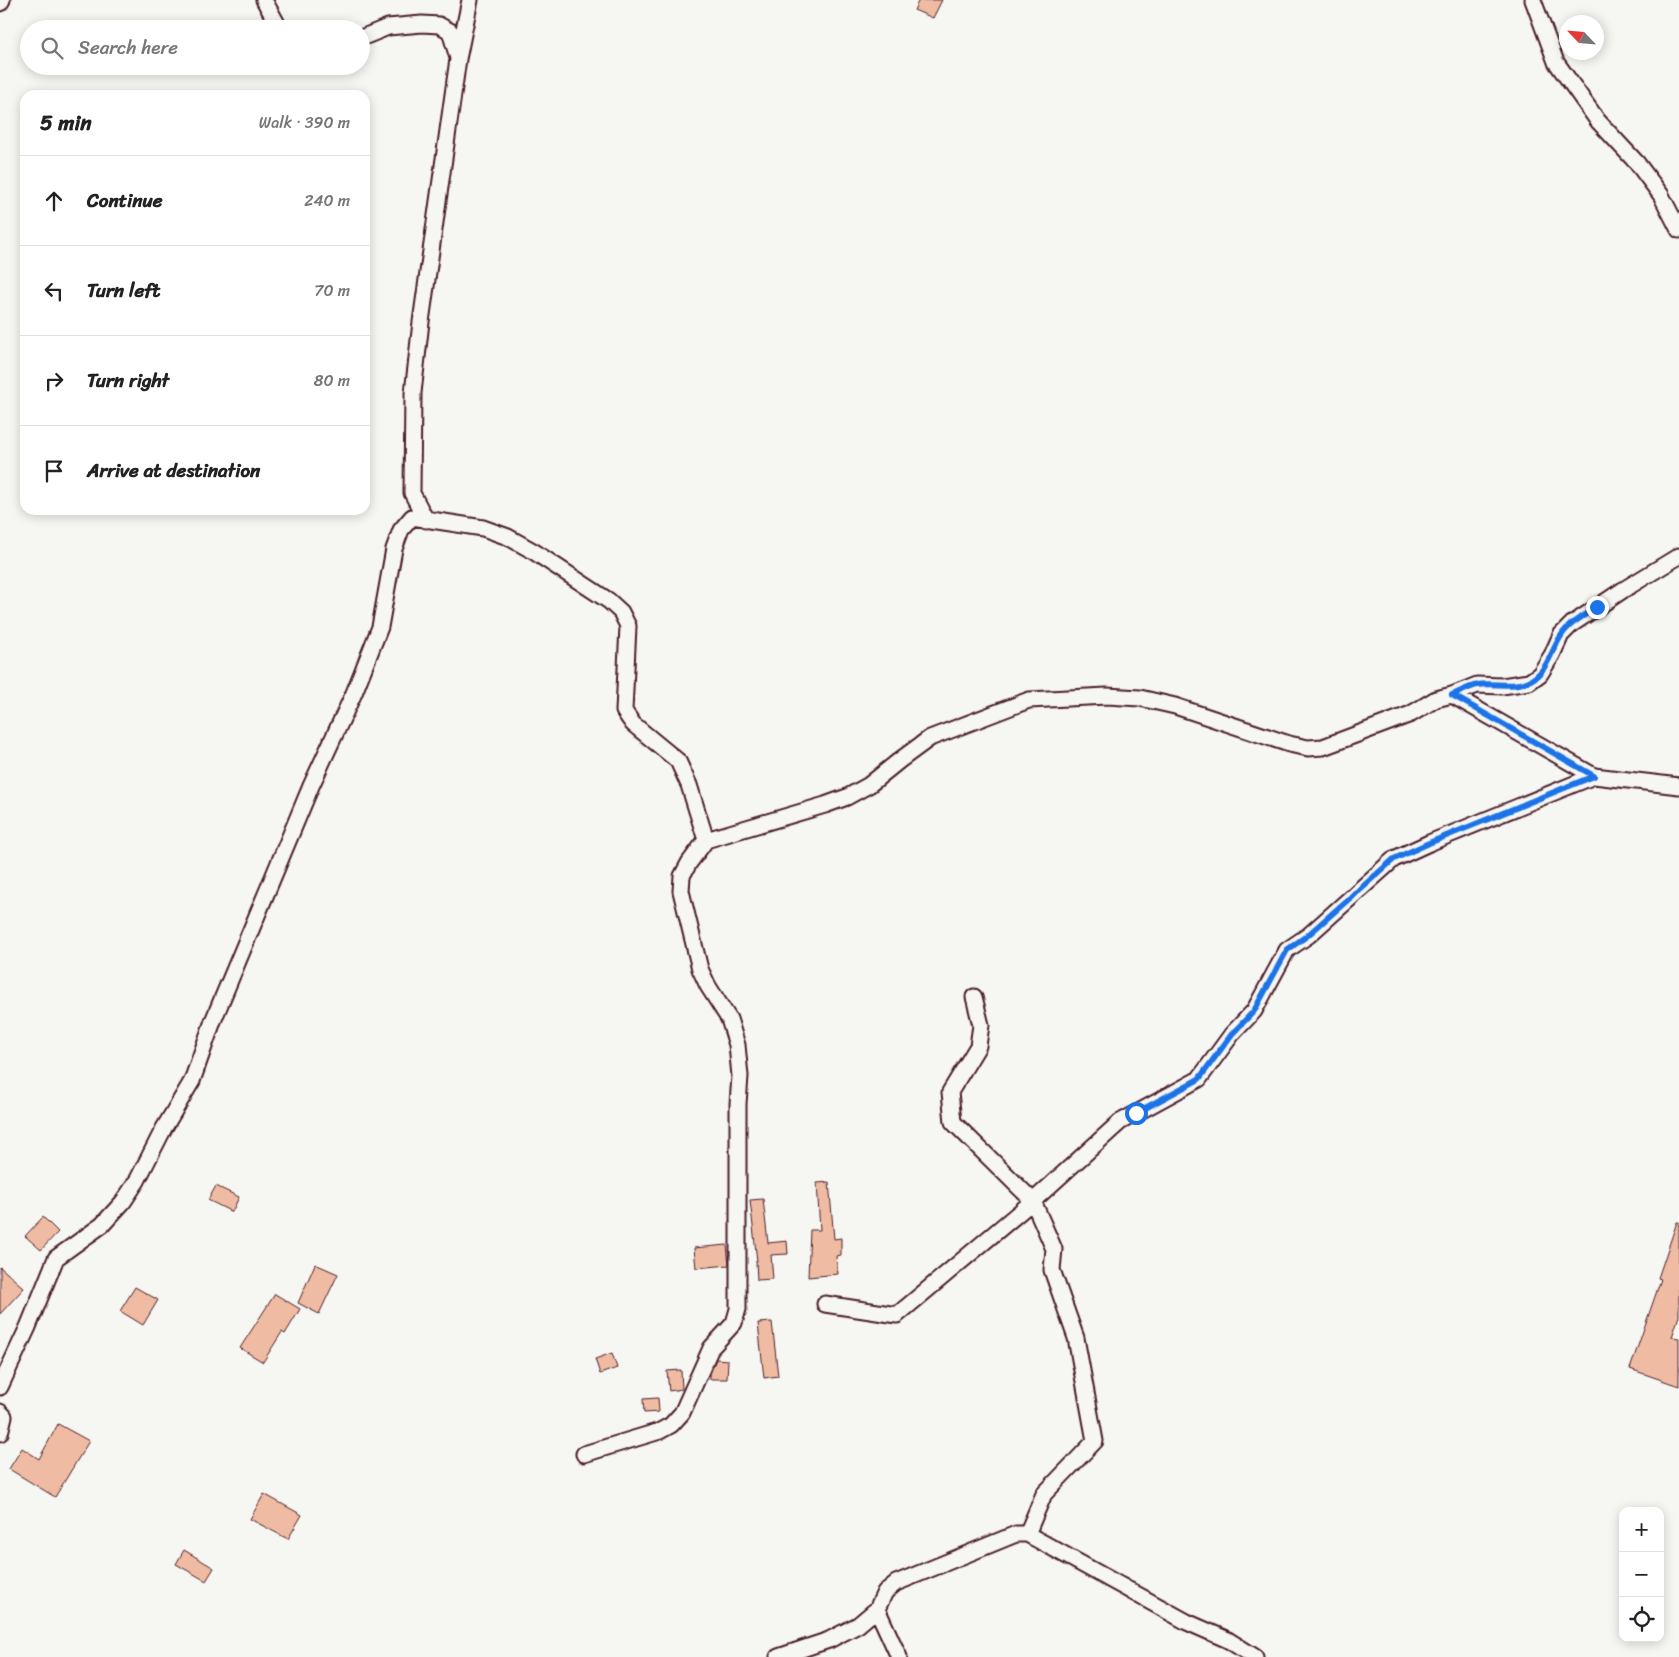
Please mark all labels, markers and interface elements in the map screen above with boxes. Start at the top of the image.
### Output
north arrow [1559,15,1604,60]
search box [20,20,370,75]
text: Search here [78,31,178,64]
icon: search [38,34,66,62]
text: 5 min [40,104,92,142]
text: Walk · 390 m [259,108,350,137]
text: Continue [87,184,163,217]
text: 240 m [304,186,350,215]
icon: ahead [40,187,68,215]
text: Turn left [87,274,160,307]
text: 70 m [314,276,350,305]
icon: left [40,277,68,305]
text: Turn right [87,364,169,397]
text: 80 m [314,366,350,395]
icon: right [40,367,68,395]
text: Arrive at destination [87,454,260,487]
icon: arrive [40,457,68,485]
route end [1586,596,1609,619]
route start [1125,1102,1148,1125]
map controls [1619,1507,1664,1642]
button: + [1619,1507,1664,1552]
button: − [1619,1552,1664,1597]
button: locate [1619,1597,1664,1642]

